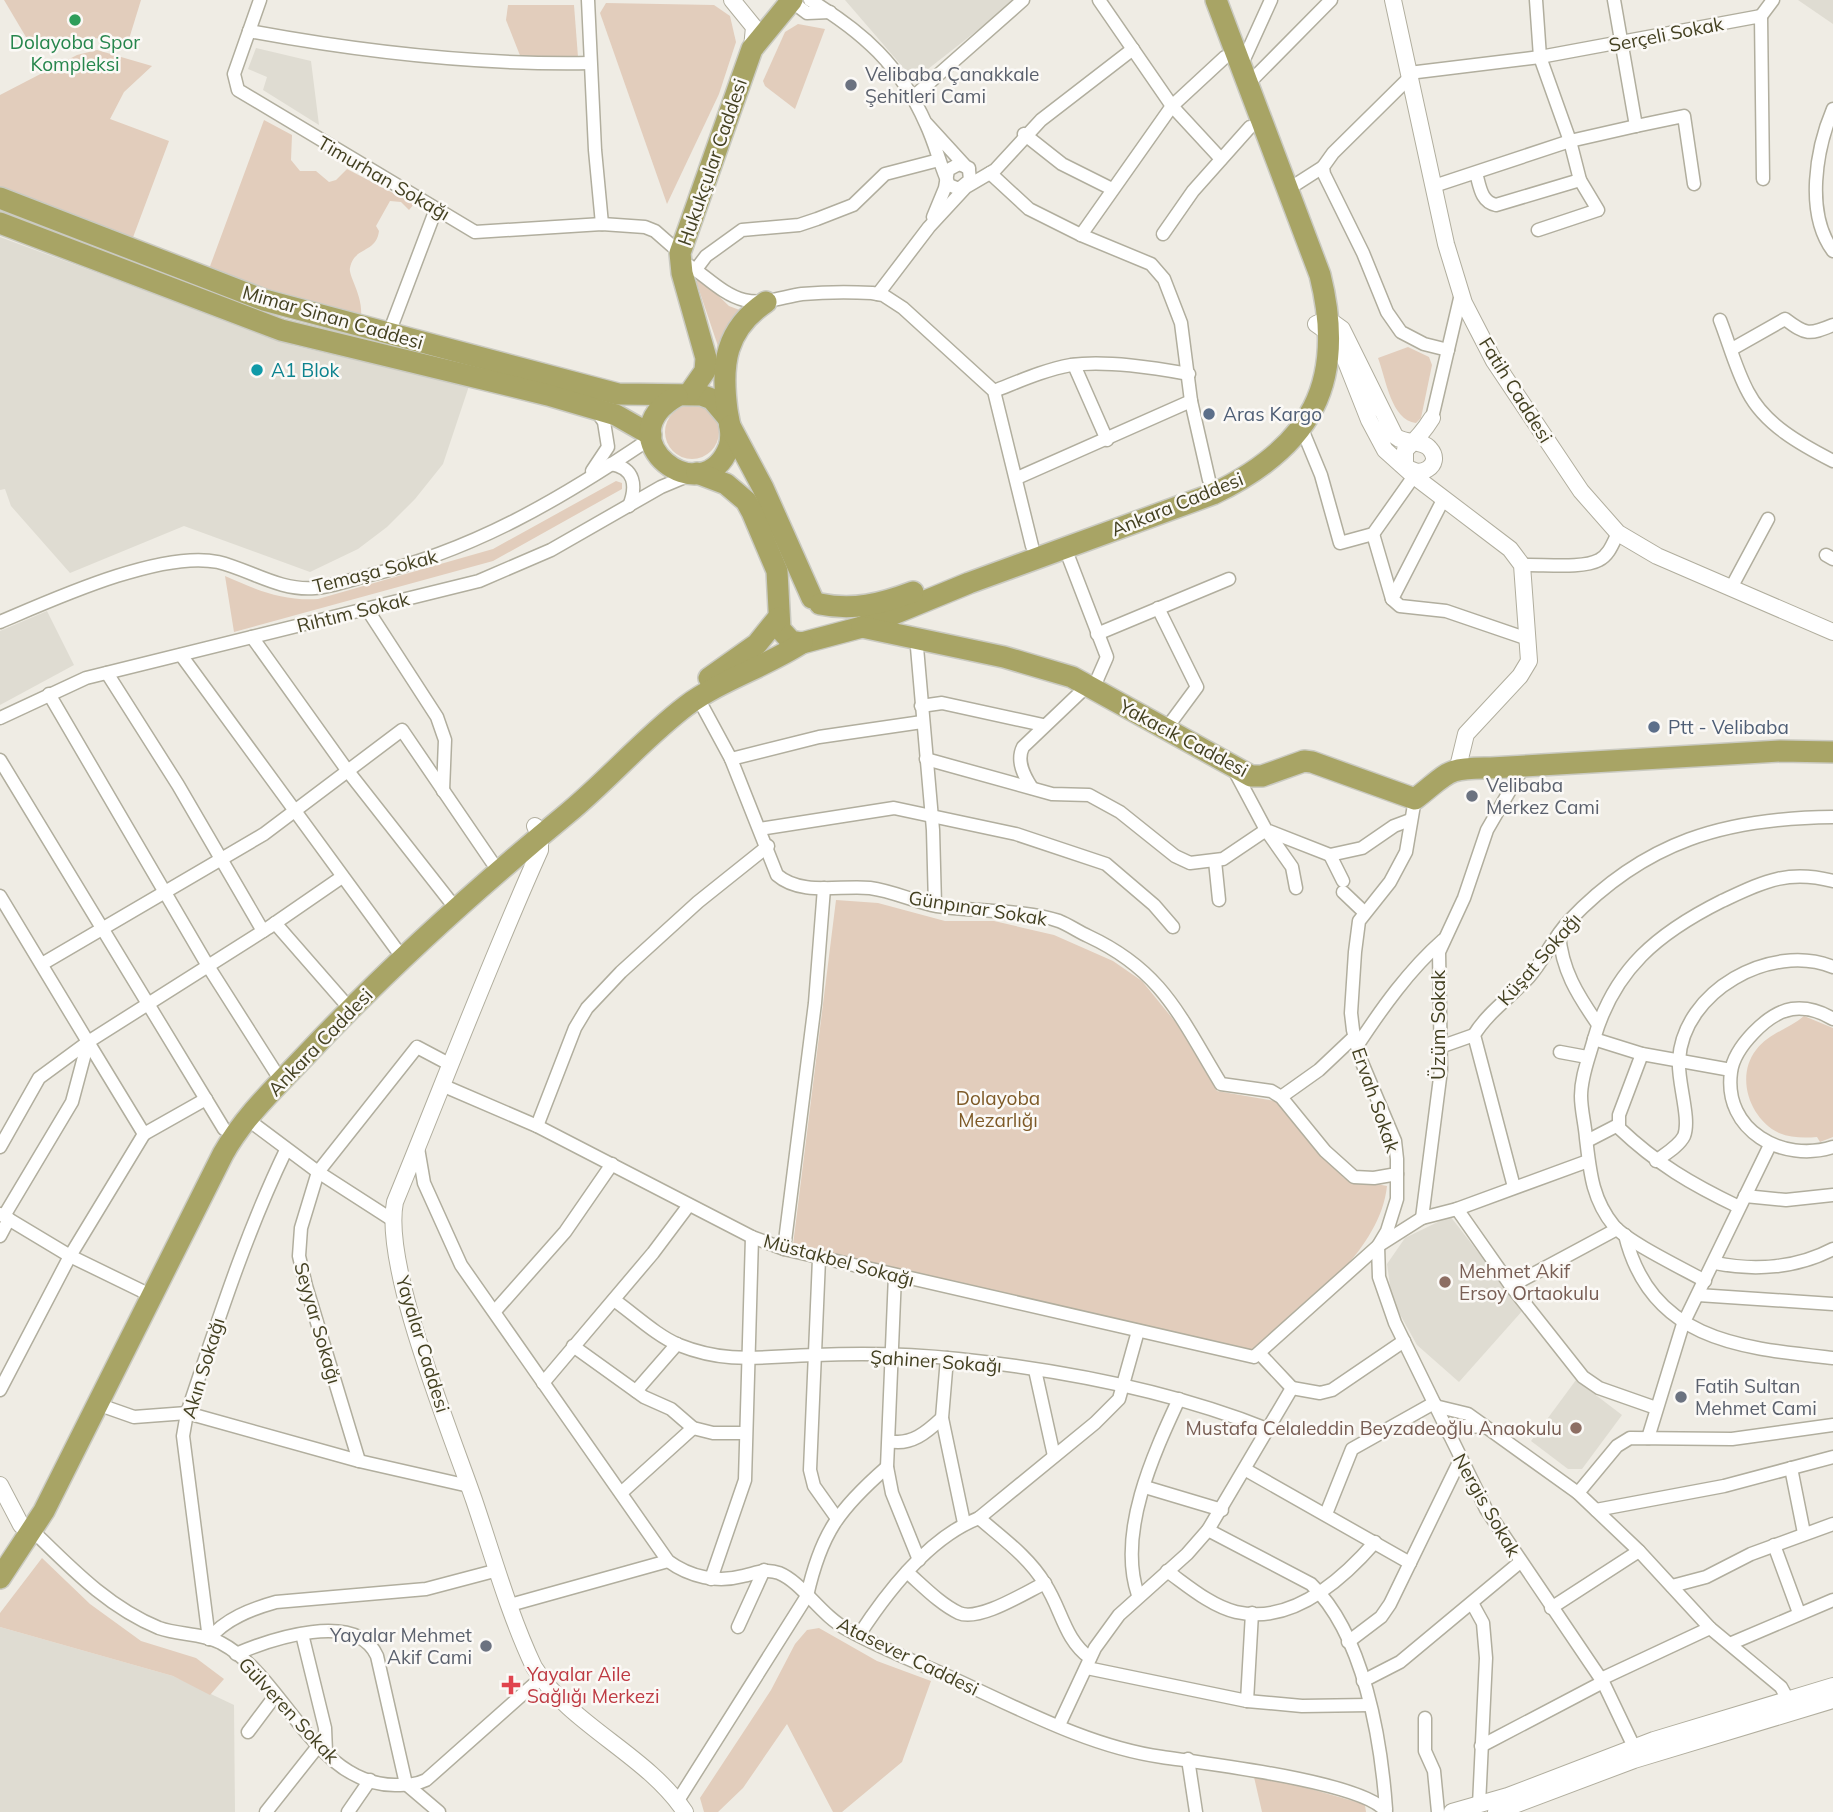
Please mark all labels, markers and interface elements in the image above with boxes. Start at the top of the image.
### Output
street label: Serçeli Sokak [1607,11,1725,57]
marker: Dolayoba Spor Kompleksi [67,12,83,28]
place label: Dolayoba Spor Kompleksi [10,30,140,76]
place label: Velibaba Çanakkale Şehitleri Cami [865,62,1039,108]
street label: Hukukçular Caddesi [672,75,752,249]
marker: Velibaba Çanakkale Şehitleri Cami [843,77,859,93]
street label: Timurhan Sokağı [314,130,454,226]
street label: Mimar Sinan Caddesi [240,280,426,354]
street label: Fatih Caddesi [1474,333,1558,447]
place label: A1 Blok [271,358,340,382]
marker: A1 Blok [249,362,265,378]
place label: Aras Kargo [1223,402,1322,426]
marker: Aras Kargo [1201,406,1217,422]
street label: Ankara Caddesi [1107,467,1247,541]
street label: Temaşa Sokak [310,544,440,598]
street label: Rıhtım Sokak [294,586,412,638]
street label: Yakacık Caddesi [1115,694,1253,782]
place label: Ptt - Velibaba [1668,715,1789,739]
marker: Ptt - Velibaba [1646,719,1662,735]
place label: Velibaba Merkez Cami [1486,773,1599,819]
marker: Velibaba Merkez Cami [1464,788,1480,804]
street label: Günpınar Sokak [907,885,1049,931]
street label: Küşat Sokağı [1492,908,1586,1010]
street label: Üzüm Sokak [1426,970,1450,1080]
street label: Ankara Caddesi [263,983,377,1101]
street label: Ervah Sokak [1347,1044,1405,1156]
park label: Dolayoba Mezarlığı [956,1086,1040,1132]
street label: Müstakbel Sokağı [761,1228,917,1292]
street label: Seyyar Sokağı [289,1259,347,1387]
place label: Mehmet Akif Ersoy Ortaokulu [1459,1259,1599,1305]
street label: Yayalar Caddesi [391,1272,455,1415]
marker: Mehmet Akif Ersoy Ortaokulu [1437,1274,1453,1290]
street label: Akın Sokağı [176,1315,230,1421]
street label: Şahiner Sokağı [869,1344,1003,1378]
place label: Fatih Sultan Mehmet Cami [1695,1374,1817,1420]
marker: Fatih Sultan Mehmet Cami [1673,1389,1689,1405]
place label: Mustafa Celaleddin Beyzadeoğlu Anaokulu [1185,1416,1562,1440]
marker: Mustafa Celaleddin Beyzadeoğlu Anaokulu [1568,1420,1584,1436]
street label: Nergis Sokak [1448,1449,1526,1561]
street label: Atasever Caddesi [833,1611,983,1701]
place label: Yayalar Mehmet Akif Cami [329,1623,472,1669]
marker: Yayalar Mehmet Akif Cami [478,1638,494,1654]
street label: Gülveren Sokak [234,1652,344,1768]
place label: Yayalar Aile Sağlığı Merkezi [526,1662,659,1708]
marker: Yayalar Aile Sağlığı Merkezi [501,1675,521,1695]

